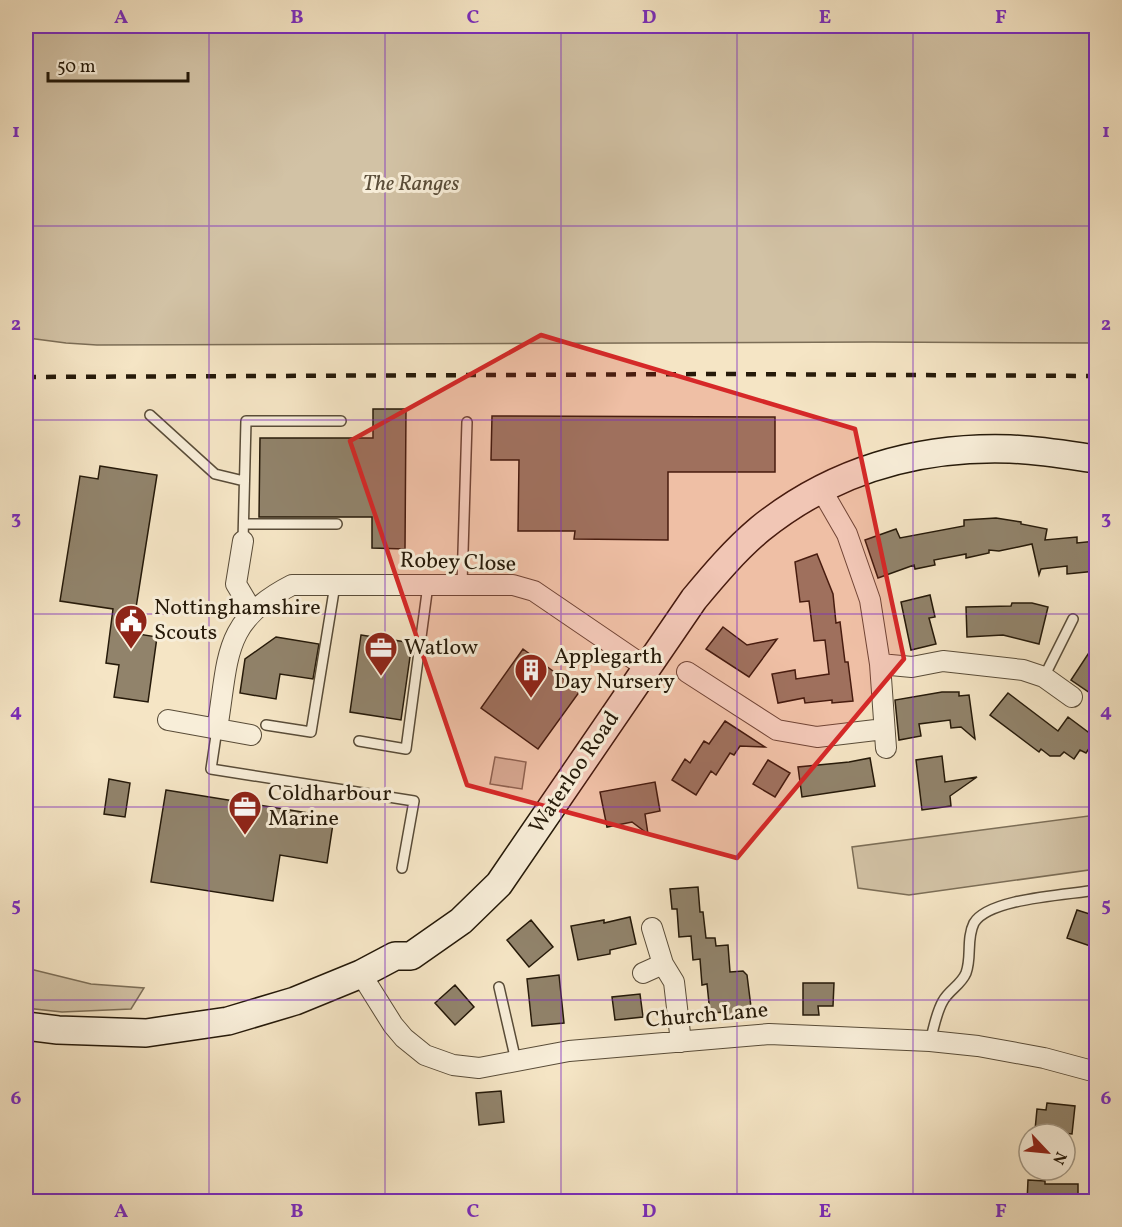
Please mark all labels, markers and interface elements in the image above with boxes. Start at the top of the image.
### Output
text: A [114,4,128,32]
text: B [290,4,304,32]
text: C [467,4,480,32]
text: D [642,4,656,32]
text: E [819,4,831,32]
text: F [995,4,1007,32]
scale bar [48,45,188,83]
text: 50 m [57,55,96,80]
text: 1 [12,118,20,146]
text: 1 [1102,118,1110,146]
park label: The Ranges [363,169,459,200]
text: 2 [11,311,21,339]
text: 2 [1101,311,1111,339]
text: 3 [11,505,21,533]
text: 3 [1101,505,1111,533]
street label: Robey Close [399,545,517,581]
place label: Nottinghamshire Scouts [154,593,321,649]
public building icon: Nottinghamshire Scouts [113,603,149,650]
office icon: Watlow [363,630,399,677]
place label: Watlow [404,633,478,664]
place label: Applegarth Day Nursery [554,642,675,698]
building icon: Applegarth Day Nursery [513,652,549,699]
text: 4 [10,698,22,726]
text: 4 [1100,698,1112,726]
street label: Waterloo Road [522,705,628,841]
place label: Coldharbour Marine [268,779,392,835]
office icon: Coldharbour Marine [227,789,263,836]
text: 5 [11,892,21,920]
text: 5 [1101,892,1111,920]
street label: Church Lane [645,995,769,1037]
text: 6 [11,1085,22,1113]
text: 6 [1101,1085,1112,1113]
north arrow [1017,1122,1077,1182]
text: N [1046,1148,1071,1168]
text: A [114,1198,128,1226]
text: B [290,1198,304,1226]
text: C [467,1198,480,1226]
text: D [642,1198,656,1226]
text: E [819,1198,831,1226]
text: F [995,1198,1007,1226]

